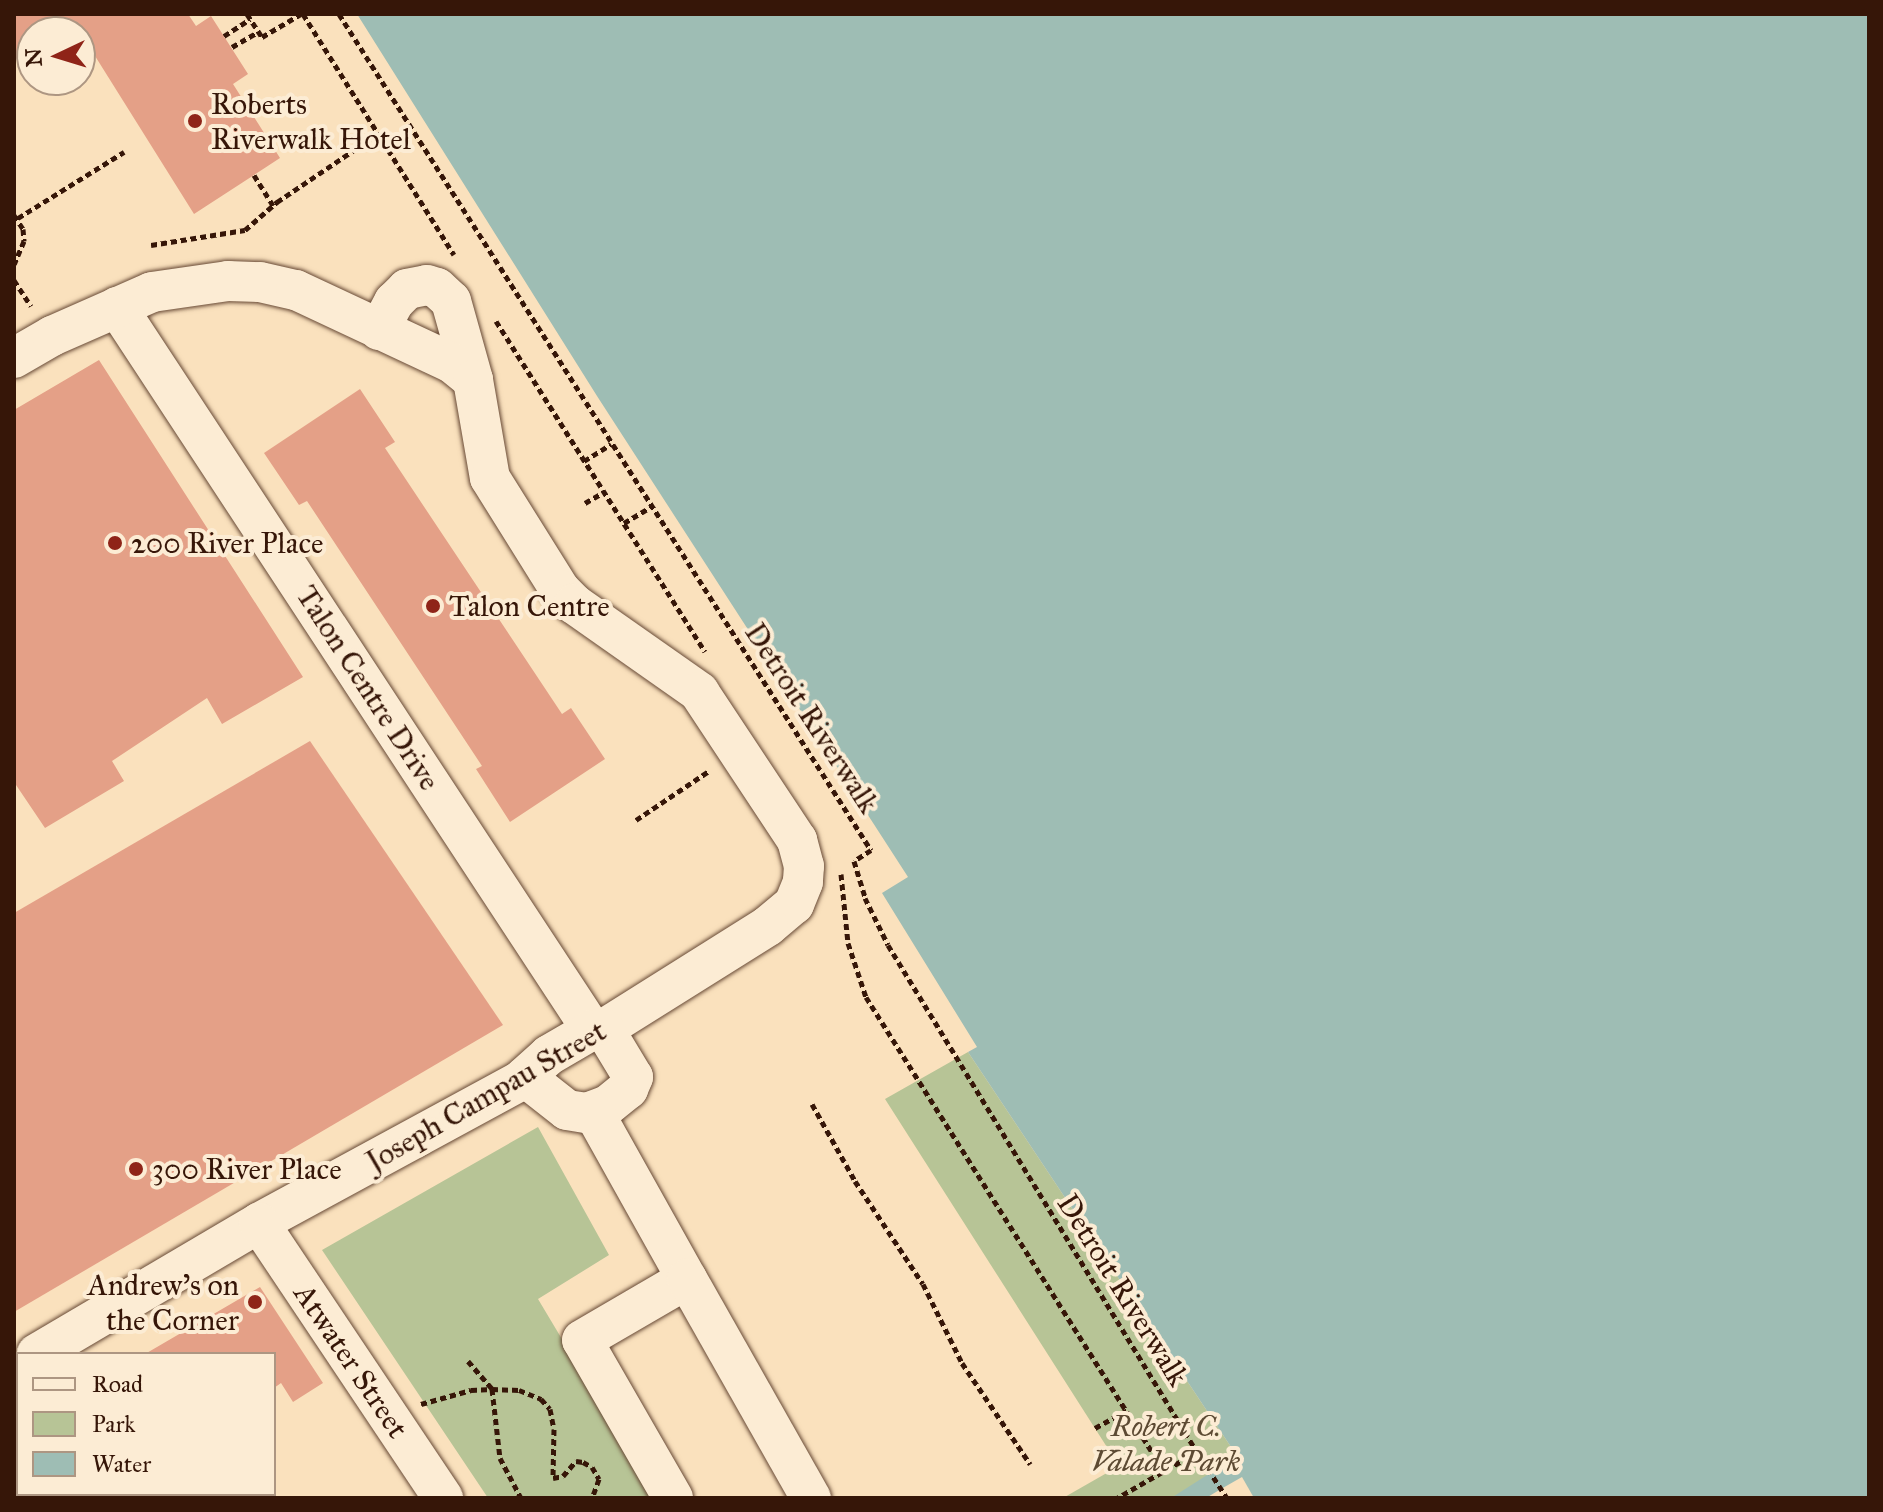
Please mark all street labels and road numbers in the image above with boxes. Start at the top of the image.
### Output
street label: Talon Centre Drive [289,579,447,797]
street label: Detroit Riverwalk [737,616,887,820]
street label: Joseph Campau Street [360,1013,612,1179]
street label: Detroit Riverwalk [1050,1187,1196,1393]
street label: Atwater Street [286,1277,416,1445]

